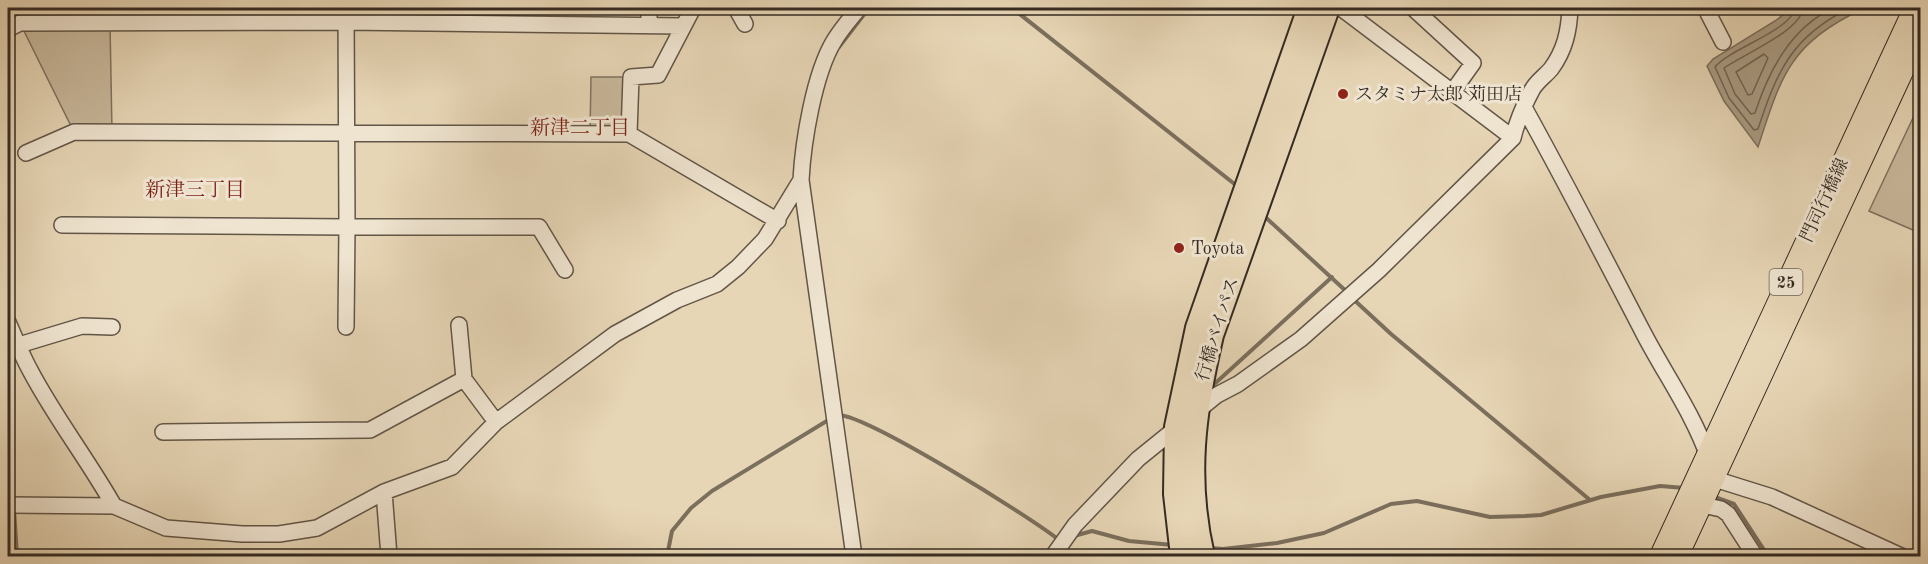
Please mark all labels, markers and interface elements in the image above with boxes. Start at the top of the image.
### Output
place label: スタミナ太郎 苅田店 [1355,84,1522,104]
marker: スタミナ太郎 苅田店 [1336,87,1350,101]
district label: 新津二丁目 [530,117,630,139]
street label: 門司行橋線 [1796,155,1852,245]
district label: 新津三丁目 [145,179,245,201]
place label: Toyota [1191,240,1244,258]
marker: Toyota [1172,241,1186,255]
road number: 25 [1770,269,1802,295]
street label: 行橋バイパス [1192,275,1242,383]

